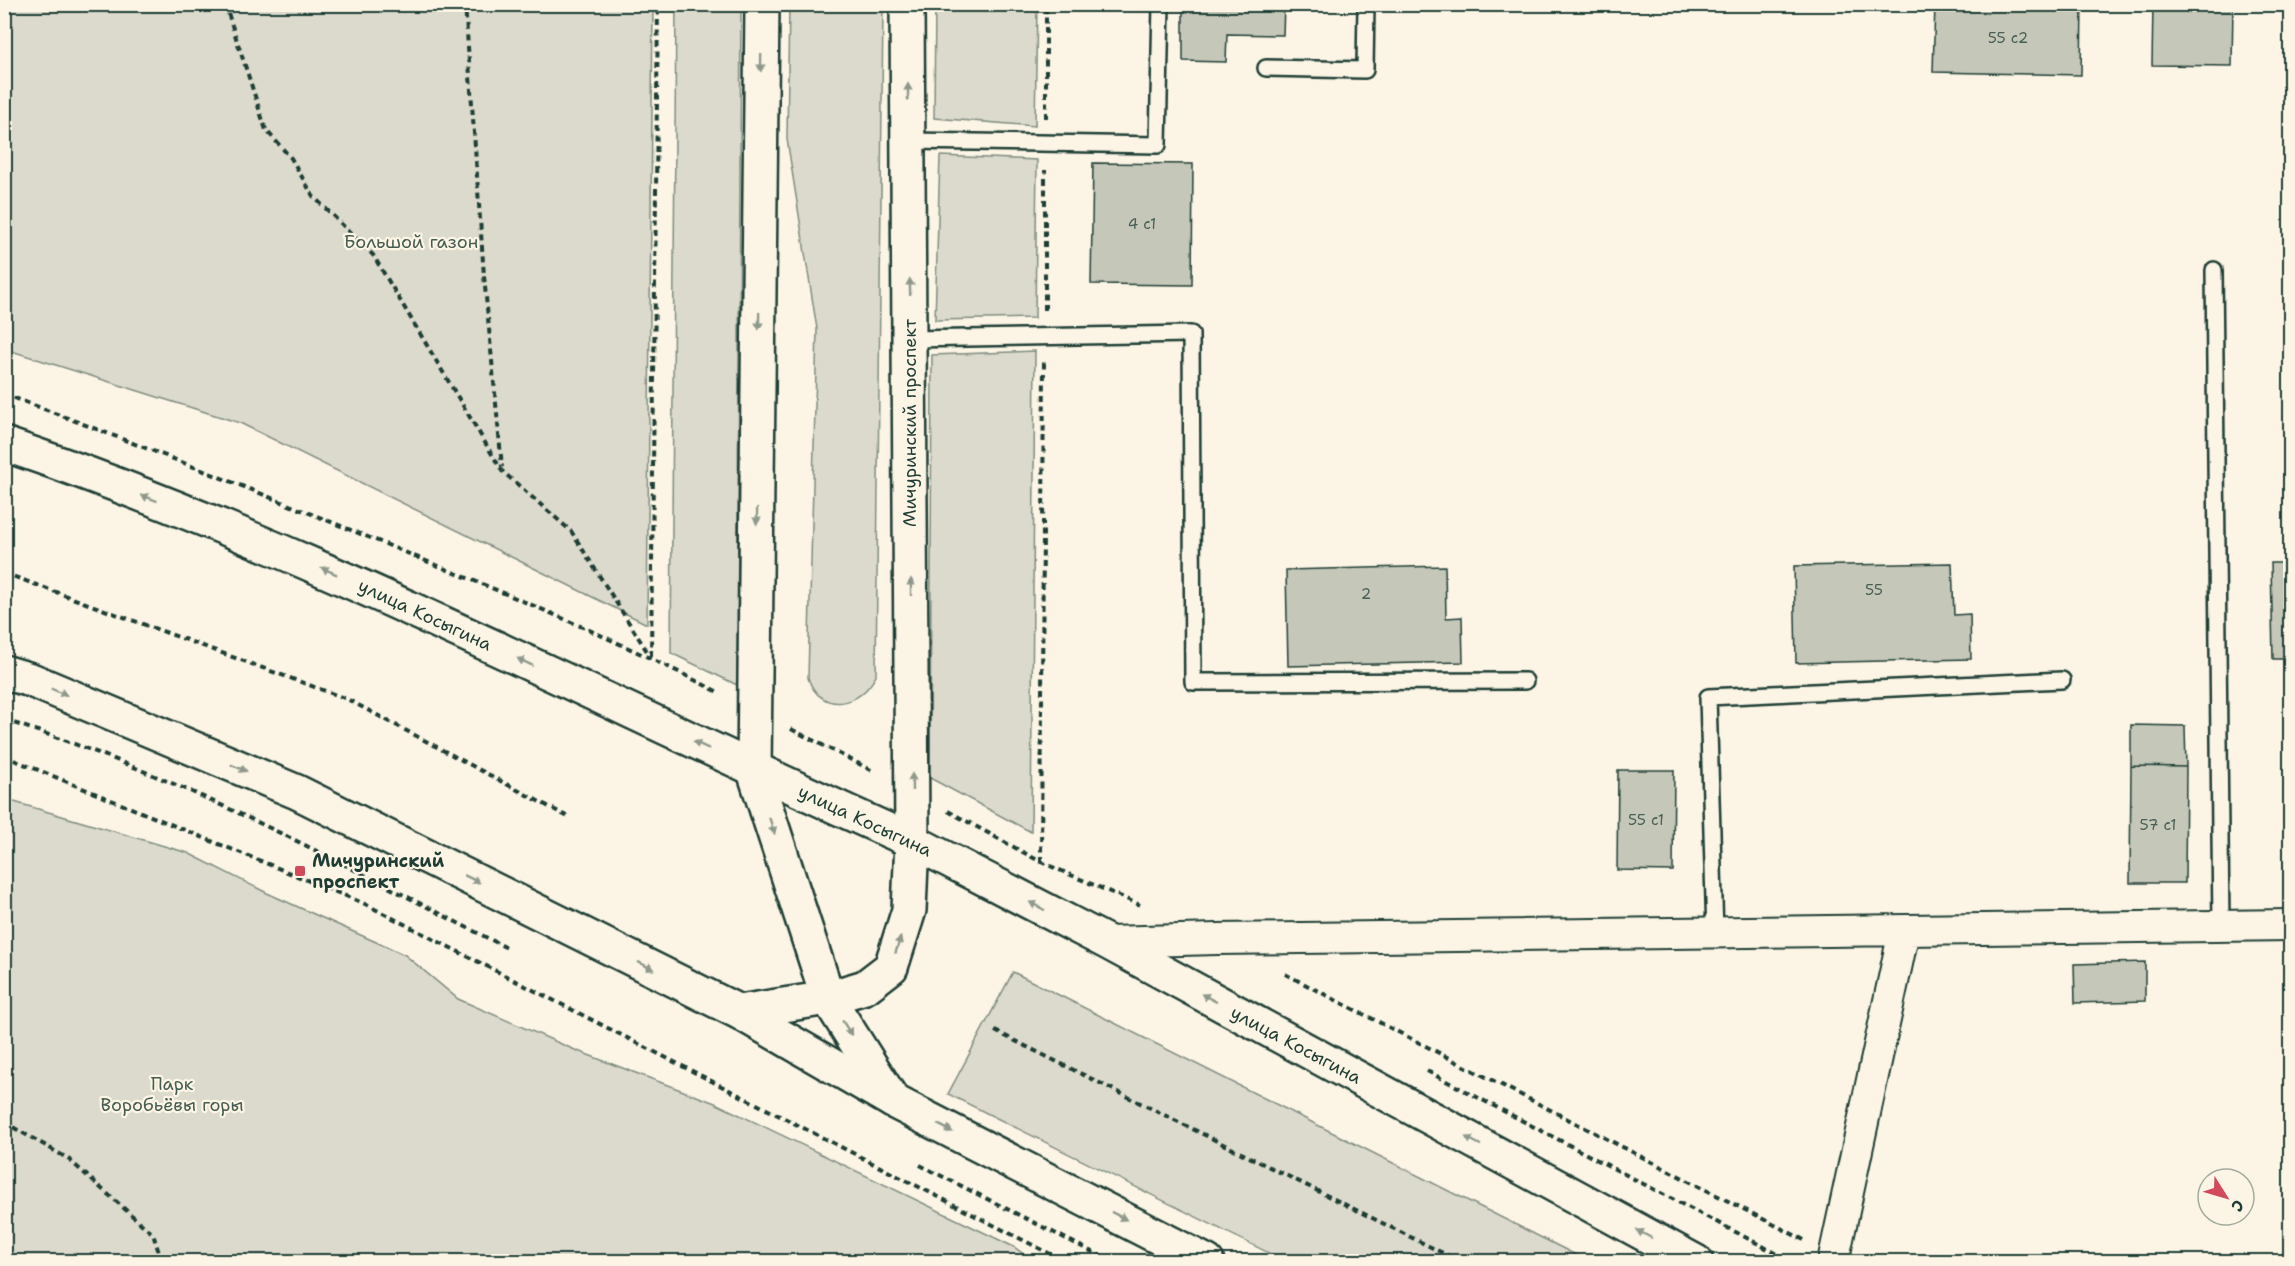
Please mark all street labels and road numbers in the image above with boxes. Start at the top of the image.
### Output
street label: Мичуринский проспект [898,318,922,527]
street label: улица Косыгина [354,574,496,656]
street label: улица Косыгина [794,780,936,862]
street label: улица Косыгина [1226,1000,1366,1090]

